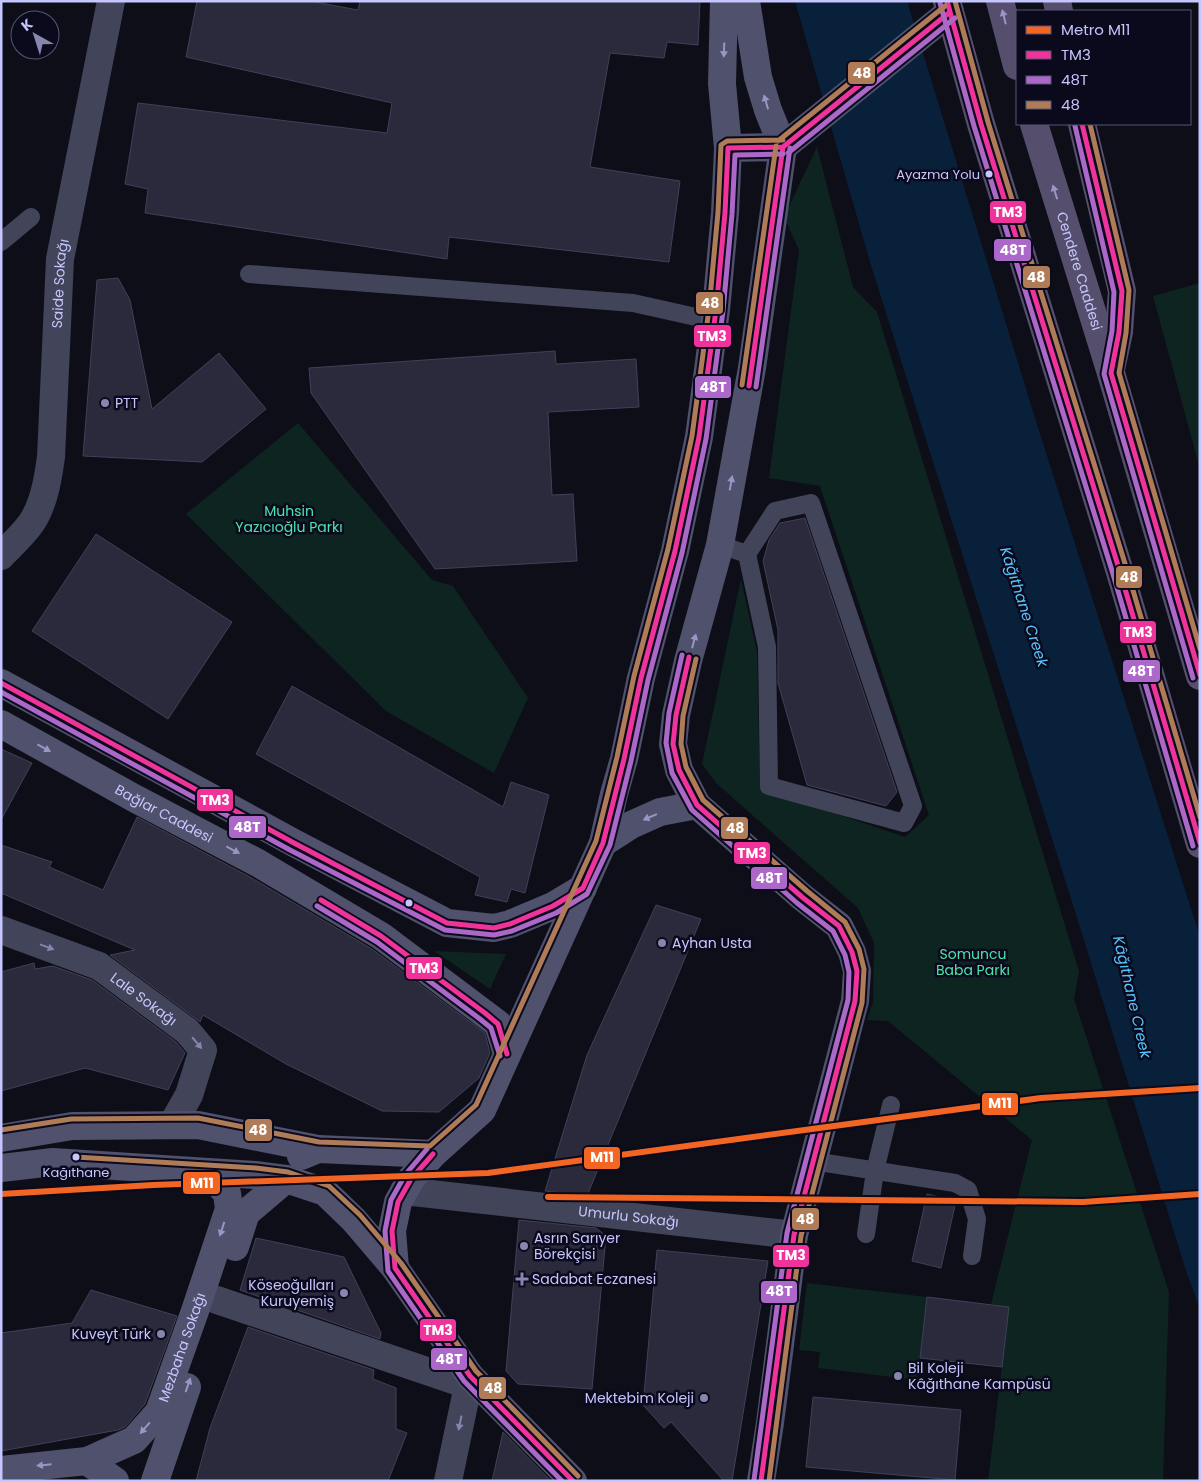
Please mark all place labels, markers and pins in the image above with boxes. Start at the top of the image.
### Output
place label: Ayazma Yolu [896,165,980,184]
marker: Ayazma Yolu [984,169,994,179]
place label: PTT [115,393,139,413]
marker: PTT [99,397,111,409]
unlabelled marker [404,898,414,908]
place label: Ayhan Usta [672,933,752,953]
marker: Ayhan Usta [656,937,668,949]
marker: Kağıthane [71,1152,81,1162]
place label: Kağıthane [43,1163,109,1182]
place label: Asrın Sarıyer Börekçisi [534,1228,620,1264]
marker: Asrın Sarıyer Börekçisi [518,1240,530,1252]
place label: Sadabat Eczanesi [532,1269,656,1289]
marker: Sadabat Eczanesi [516,1273,528,1285]
place label: Köseoğulları Kuruyemiş [248,1275,334,1311]
marker: Köseoğulları Kuruyemiş [338,1287,350,1299]
place label: Kuveyt Türk [71,1324,152,1344]
marker: Kuveyt Türk [155,1328,167,1340]
place label: Bil Koleji Kâğıthane Kampüsü [908,1358,1051,1394]
marker: Bil Koleji Kâğıthane Kampüsü [892,1370,904,1382]
place label: Mektebim Koleji [585,1388,694,1408]
marker: Mektebim Koleji [698,1392,710,1404]

